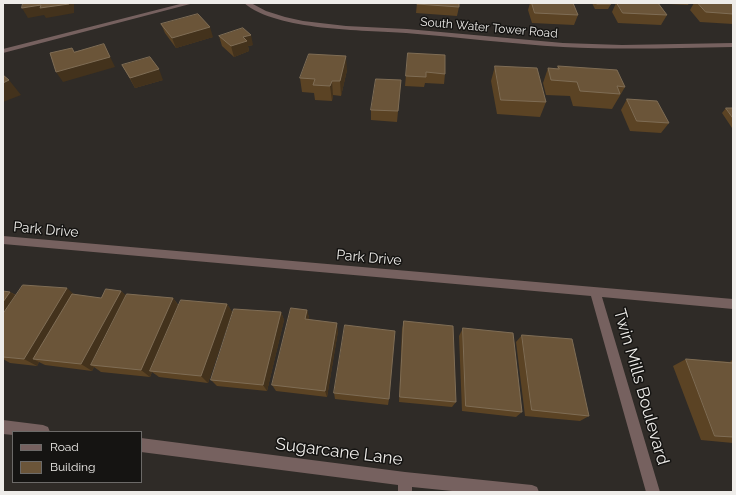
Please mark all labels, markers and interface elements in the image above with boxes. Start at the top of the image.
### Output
street label: South Water Tower Road [420,15,558,41]
street label: Park Drive [13,219,79,241]
street label: Park Drive [336,247,402,269]
street label: Twin Mills Boulevard [609,307,673,467]
legend [12,431,142,483]
street label: Sugarcane Lane [274,434,404,470]
text: Road [50,440,79,454]
text: Building [50,460,96,474]

